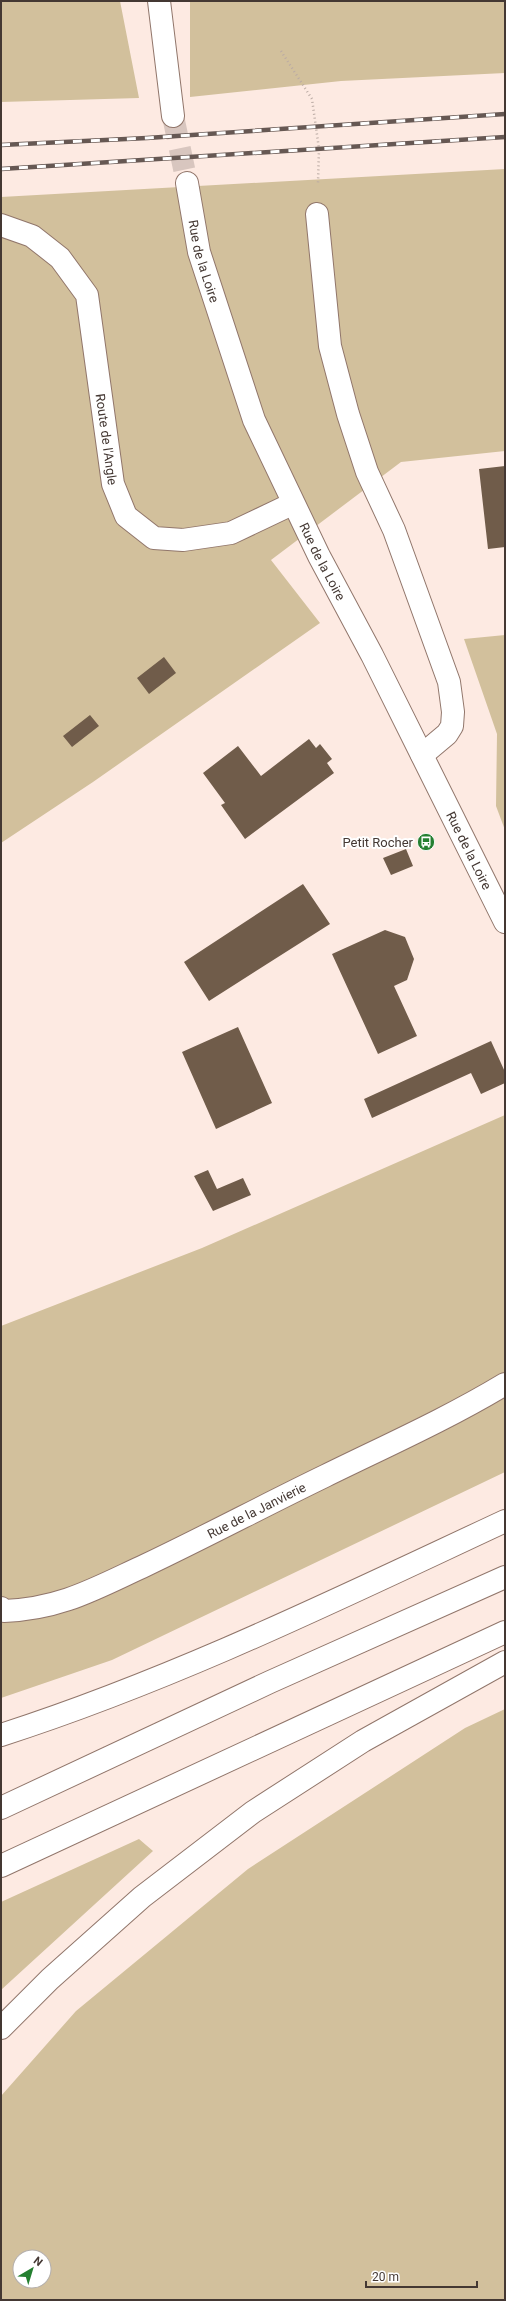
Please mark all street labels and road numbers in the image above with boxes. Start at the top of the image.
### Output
street label: Rue de la Loire [186,219,222,304]
street label: Route de l'Angle [93,393,120,486]
street label: Rue de la Loire [296,520,348,603]
street label: Rue de la Loire [443,809,495,892]
street label: Rue de la Janvierie [205,1480,308,1542]

